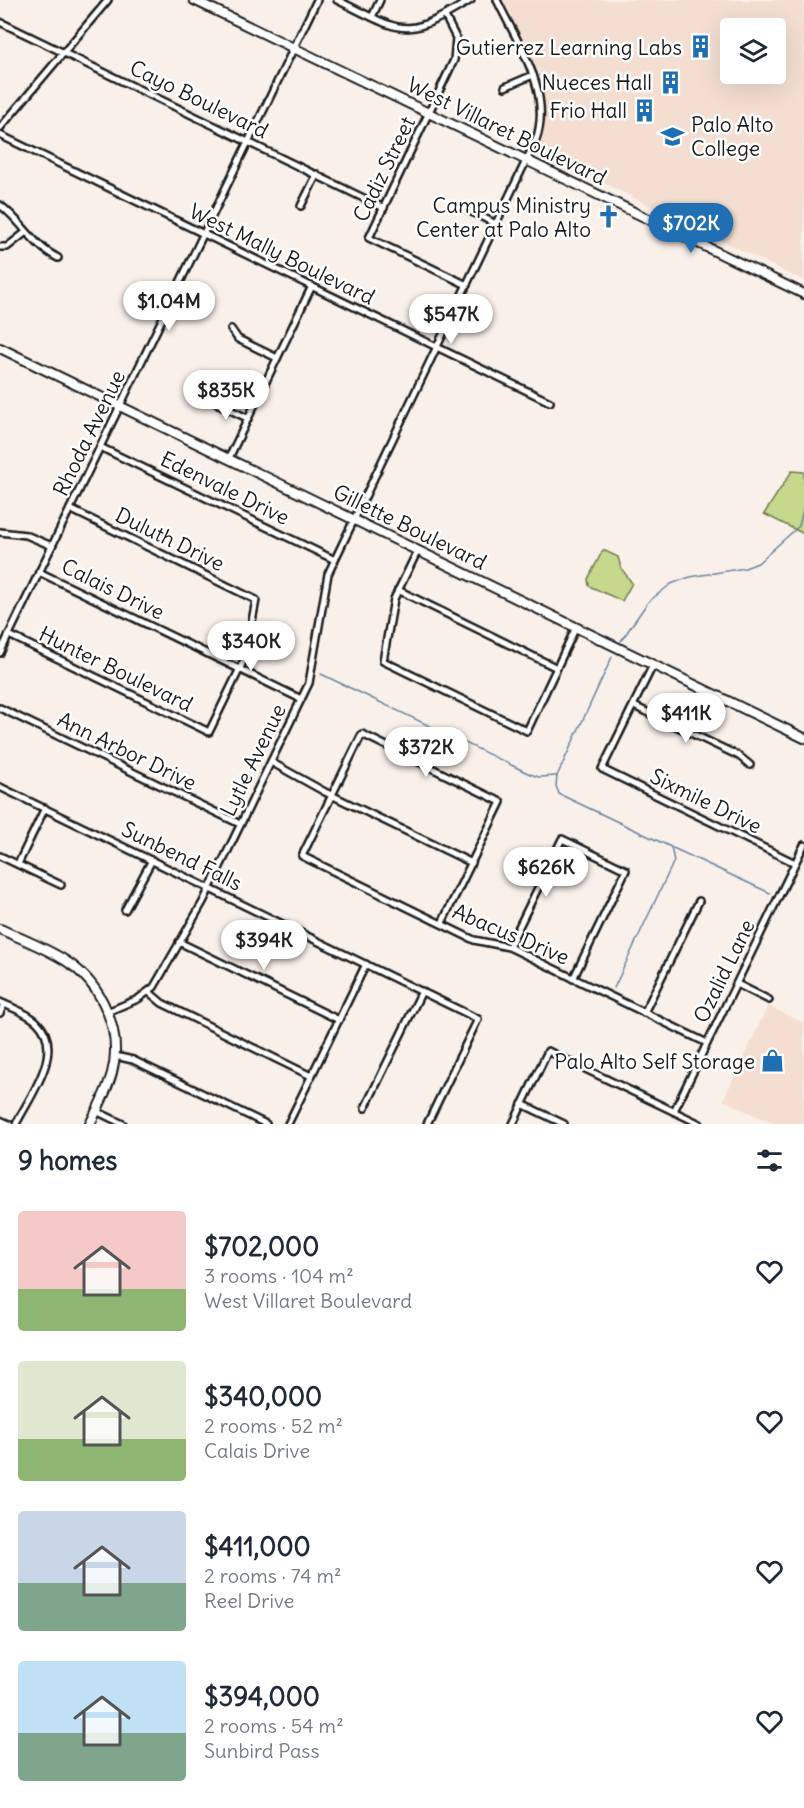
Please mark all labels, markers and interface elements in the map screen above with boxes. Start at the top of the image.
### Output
map controls [720,18,786,84]
button: layers [720,18,786,84]
place label: Gutierrez Learning Labs [456,34,682,61]
building icon: Gutierrez Learning Labs [687,34,713,60]
street label: Cayo Boulevard [125,54,273,144]
place label: Nueces Hall [541,69,652,96]
building icon: Nueces Hall [657,69,683,95]
street label: West Villaret Boulevard [403,71,611,191]
place label: Frio Hall [549,97,627,124]
building icon: Frio Hall [632,97,658,123]
place label: Palo Alto College [691,111,774,162]
street label: Cadiz Street [347,112,421,226]
school or university icon: Palo Alto College [660,123,686,149]
place label: Campus Ministry Center at Palo Alto [416,192,591,243]
street label: West Mally Boulevard [185,197,379,311]
pin: $702K [649,203,733,254]
church icon: Campus Ministry Center at Palo Alto [596,204,622,230]
text: $702K [662,210,720,235]
pin: $1.04M [120,281,218,332]
text: $1.04M [137,288,201,313]
pin: $547K [409,294,493,345]
text: $547K [423,301,479,326]
street label: Rhoda Avenue [47,366,131,500]
pin: $835K [184,370,268,421]
text: $835K [197,377,255,402]
street label: Edenvale Drive [156,445,294,531]
street label: Gillette Boulevard [329,478,491,576]
street label: Duluth Drive [111,501,229,577]
street label: Calais Drive [57,552,169,626]
street label: Hunter Boulevard [35,620,197,718]
pin: $340K [209,621,293,672]
text: $340K [221,628,281,653]
pin: $411K [644,693,728,744]
street label: Lytle Avenue [214,699,292,821]
text: $411K [661,700,711,725]
street label: Ann Arbor Drive [53,706,201,796]
pin: $372K [384,727,468,778]
text: $372K [398,734,454,759]
street label: Sixmile Drive [646,762,766,840]
street label: Sunbend Falls [117,815,247,897]
pin: $626K [504,847,588,898]
text: $626K [517,854,575,879]
street label: Abacus Drive [449,897,573,971]
street label: Ozalid Lane [687,915,761,1027]
pin: $394K [222,920,306,971]
text: $394K [235,927,293,952]
place label: Palo Alto Self Storage [554,1048,755,1075]
shop icon: Palo Alto Self Storage [760,1048,786,1074]
text: 9 homes [18,1144,117,1177]
icon: filters [753,1144,786,1177]
text: $702,000 [204,1230,319,1263]
icon: home [66,1235,138,1307]
icon: heart [753,1255,786,1288]
text: 3 rooms · 104 m² [204,1263,354,1288]
text: West Villaret Boulevard [204,1288,412,1313]
text: $340,000 [204,1380,322,1413]
icon: home [66,1385,138,1457]
icon: heart [753,1405,786,1438]
text: 2 rooms · 52 m² [204,1413,343,1438]
text: Calais Drive [204,1438,310,1463]
text: $411,000 [204,1530,311,1563]
icon: home [66,1535,138,1607]
icon: heart [753,1555,786,1588]
text: 2 rooms · 74 m² [204,1563,341,1588]
text: Reel Drive [204,1588,294,1613]
text: $394,000 [204,1680,320,1713]
icon: home [66,1685,138,1757]
icon: heart [753,1705,786,1738]
text: 2 rooms · 54 m² [204,1713,344,1738]
text: Sunbird Pass [204,1738,320,1763]

